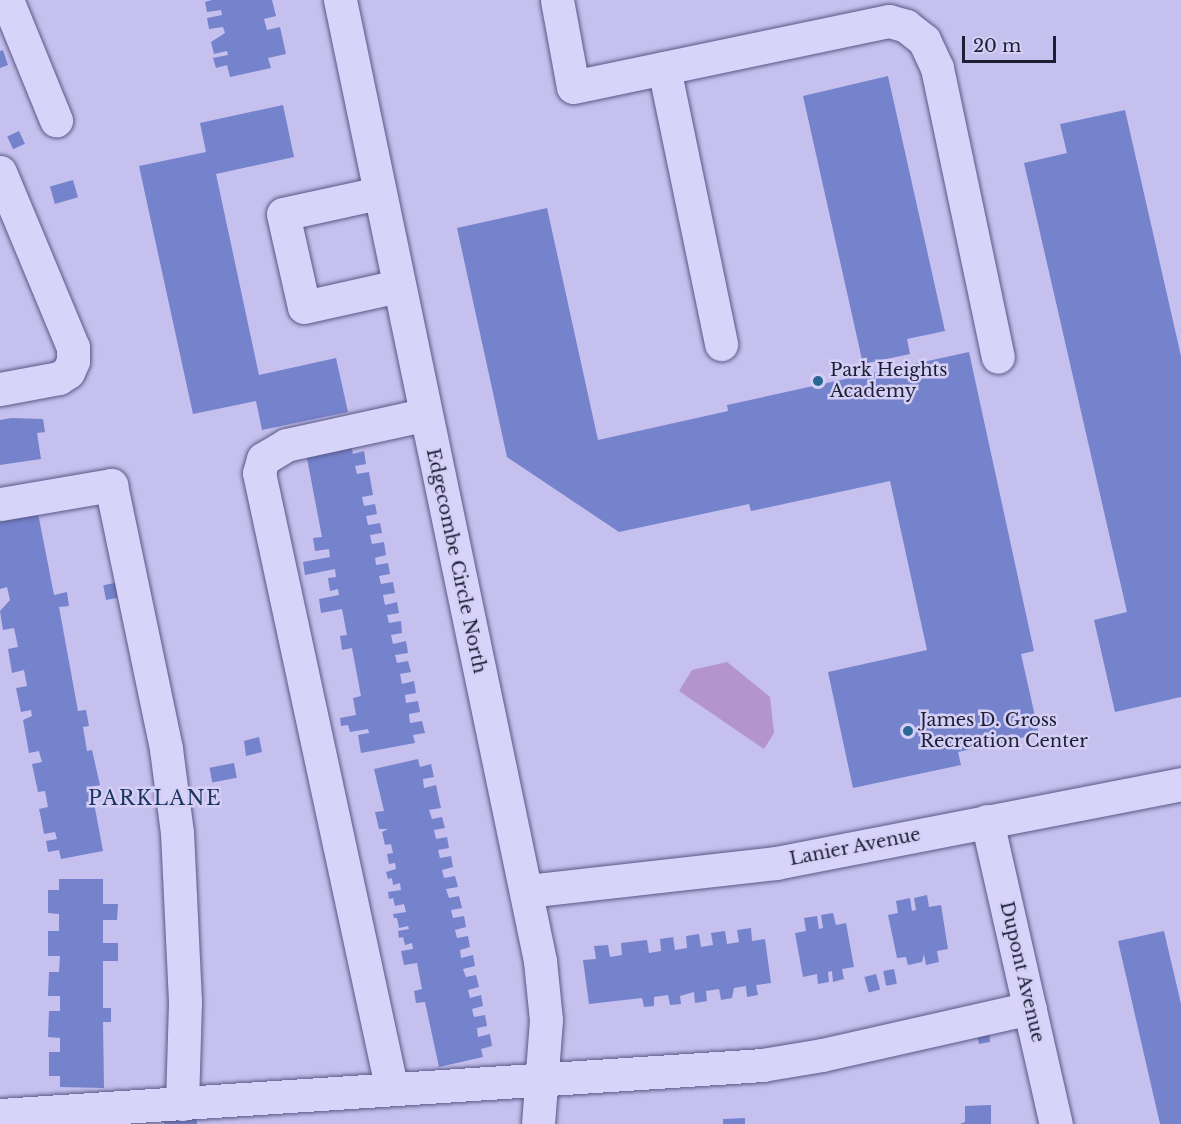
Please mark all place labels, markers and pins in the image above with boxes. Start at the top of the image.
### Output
place label: Park Heights Academy [830,360,948,403]
marker: Park Heights Academy [811,374,825,388]
place label: James D. Gross Recreation Center [920,710,1088,752]
marker: James D. Gross Recreation Center [901,724,915,738]

